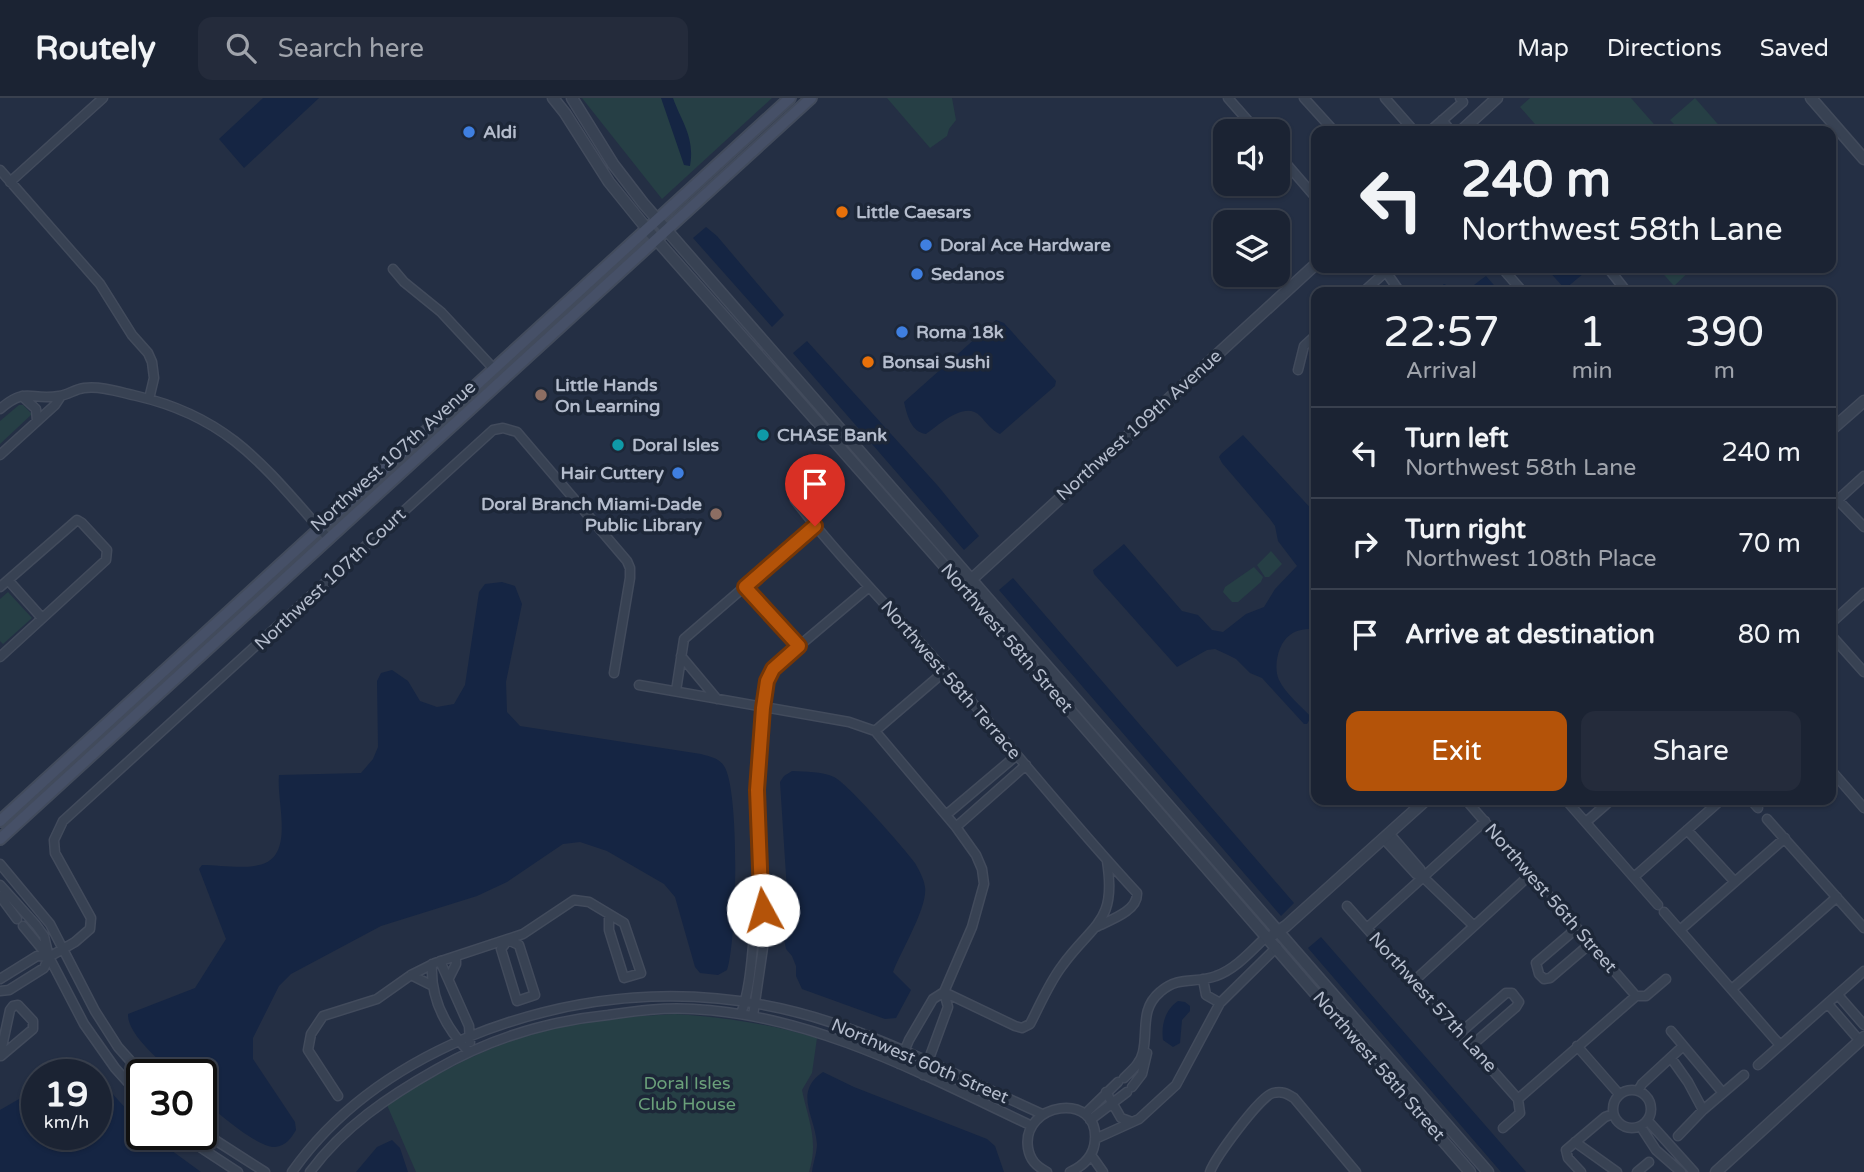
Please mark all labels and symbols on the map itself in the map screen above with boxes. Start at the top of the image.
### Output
place label: Aldi [483,121,517,143]
marker: Aldi [461,124,477,140]
place label: Little Caesars [856,201,971,223]
marker: Little Caesars [834,204,850,220]
place label: Doral Ace Hardware [940,234,1111,256]
marker: Doral Ace Hardware [918,237,934,253]
place label: Sedanos [931,263,1005,285]
marker: Sedanos [909,266,925,282]
place label: Roma 18k [916,321,1004,343]
marker: Roma 18k [894,324,910,340]
street label: Northwest 109th Avenue [1052,345,1226,505]
place label: Bonsai Sushi [882,351,990,373]
marker: Bonsai Sushi [860,354,876,370]
place label: Little Hands On Learning [555,374,660,417]
street label: Northwest 107th Avenue [306,376,480,536]
marker: Little Hands On Learning [533,387,549,403]
place label: CHASE Bank [777,424,887,446]
marker: CHASE Bank [755,427,771,443]
place label: Doral Isles [632,434,720,456]
marker: Doral Isles [610,437,626,453]
pin [785,454,845,526]
place label: Hair Cuttery [561,462,664,484]
marker: Hair Cuttery [670,465,686,481]
place label: Doral Branch Miami-Dade Public Library [481,493,702,536]
street label: Northwest 107th Court [250,503,410,655]
marker: Doral Branch Miami-Dade Public Library [708,506,724,522]
street label: Northwest 58th Street [936,559,1078,717]
street label: Northwest 58th Terrace [876,596,1026,764]
street label: Northwest 56th Street [1480,819,1622,977]
position arrow [726,873,800,947]
street label: Northwest 57th Lane [1364,927,1502,1077]
street label: Northwest 58th Street [1308,987,1450,1145]
street label: Northwest 60th Street [828,1014,1012,1108]
speed limit sign: 30 [126,1059,217,1150]
park label: Doral Isles Club House [638,1072,736,1115]

